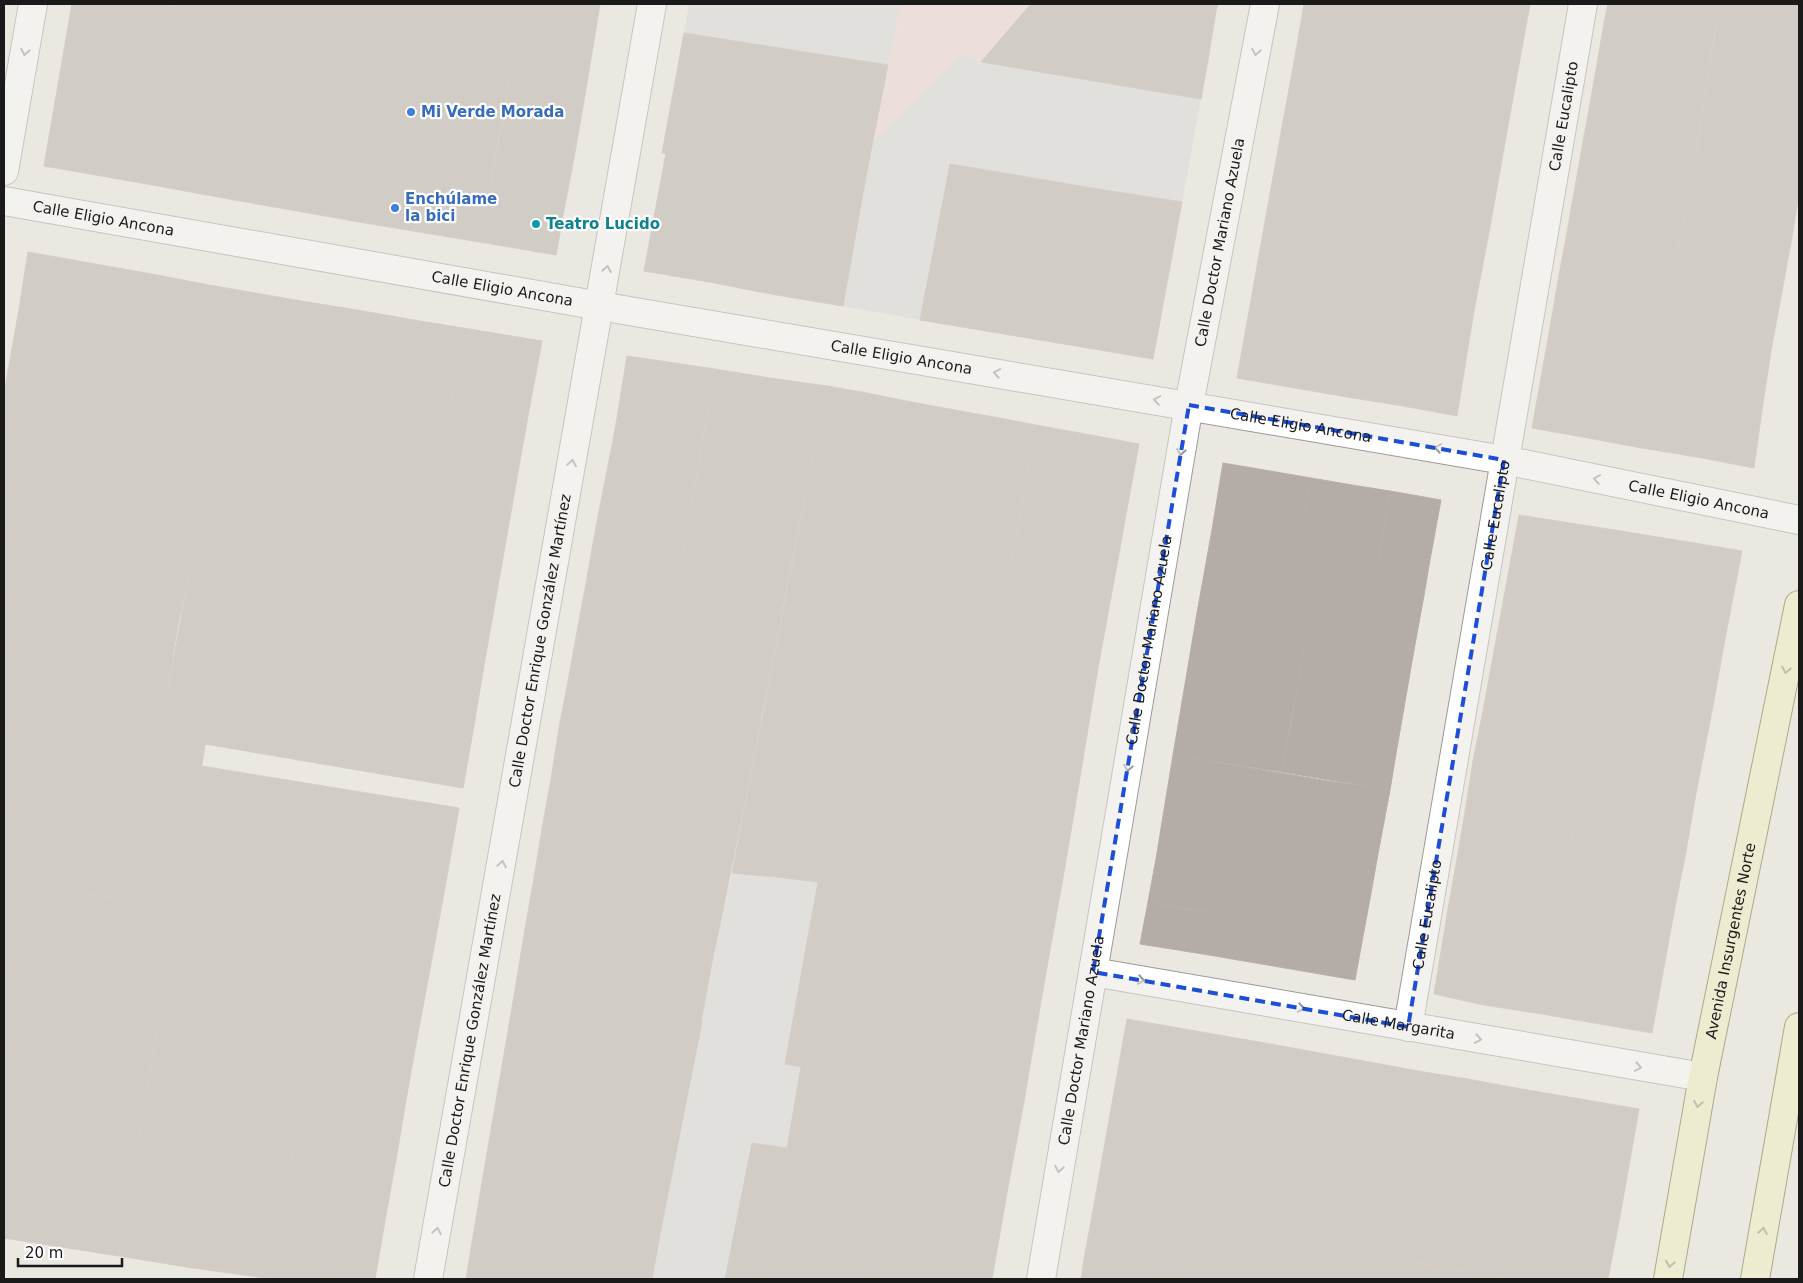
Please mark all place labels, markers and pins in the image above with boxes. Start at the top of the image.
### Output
place label: Mi Verde Morada [421,103,564,121]
marker: Mi Verde Morada [405,106,417,118]
place label: Enchúlame la bici [405,190,497,225]
marker: Enchúlame la bici [389,202,401,214]
place label: Teatro Lucido [546,215,660,233]
marker: Teatro Lucido [530,218,542,230]

